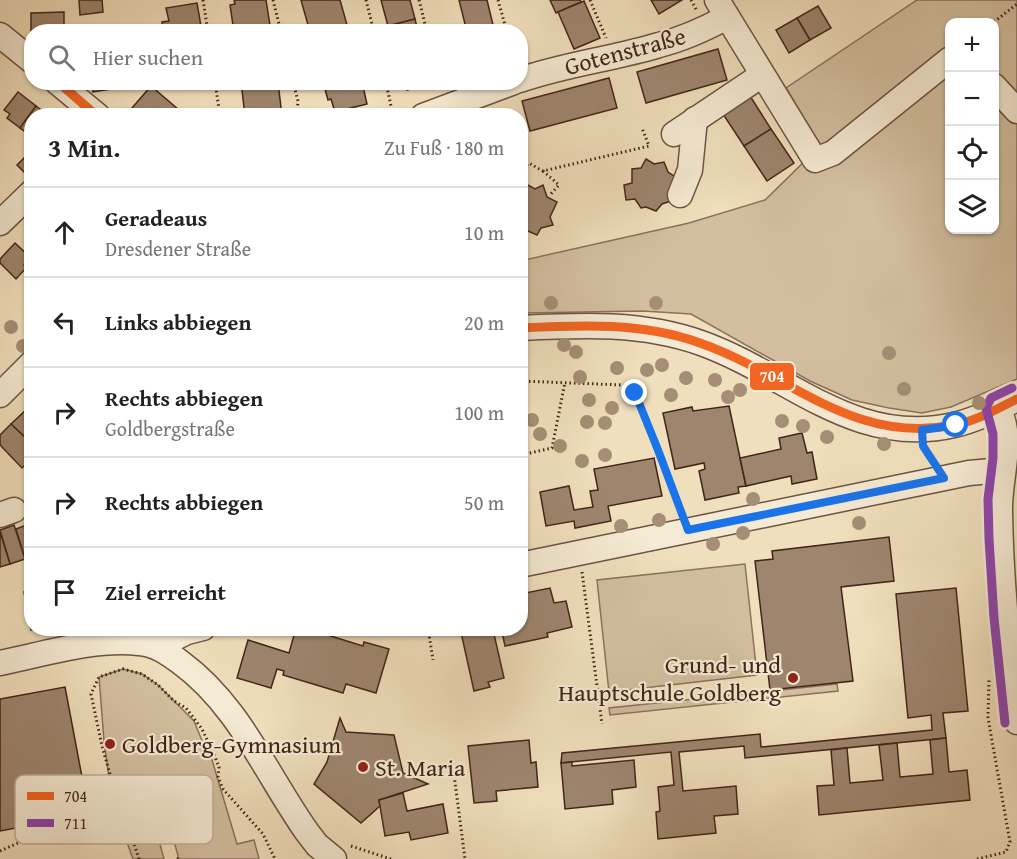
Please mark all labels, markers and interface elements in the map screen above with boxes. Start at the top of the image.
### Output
street label: Gotenstraße [561,18,689,84]
map controls [945,18,999,234]
button: + [945,18,999,72]
search box [24,24,528,90]
icon: search [45,41,78,74]
text: Hier suchen [93,41,203,73]
button: − [945,72,999,126]
button: locate [945,126,999,180]
text: 3 Min. [48,128,120,167]
text: Zu Fuß · 180 m [384,133,504,162]
button: layers [945,180,999,234]
text: Geradeaus [105,202,207,234]
icon: ahead [48,216,81,249]
text: 10 m [464,218,504,247]
text: Dresdener Straße [105,234,251,263]
icon: left [48,306,81,339]
text: Links abbiegen [105,306,251,338]
text: 20 m [464,308,504,337]
line badge: 704 [749,362,795,391]
text: 704 [760,364,784,388]
route end [621,379,647,405]
text: Rechts abbiegen [105,382,263,414]
icon: right [48,396,81,429]
text: 100 m [454,398,504,427]
route start [942,411,968,437]
text: Goldbergstraße [105,414,235,443]
icon: right [48,486,81,519]
text: Rechts abbiegen [105,486,263,518]
text: 50 m [464,488,504,517]
icon: arrive [48,576,81,609]
text: Ziel erreicht [105,576,226,608]
place label: Grund- und Hauptschule Goldberg [558,647,781,710]
marker: Grund- und Hauptschule Goldberg [786,671,800,685]
place label: Goldberg-Gymnasium [122,727,341,762]
marker: Goldberg-Gymnasium [103,737,117,751]
place label: St. Maria [375,750,466,785]
marker: St. Maria [356,760,370,774]
legend [15,775,213,844]
text: 704 [64,784,87,808]
text: 711 [64,811,87,835]

